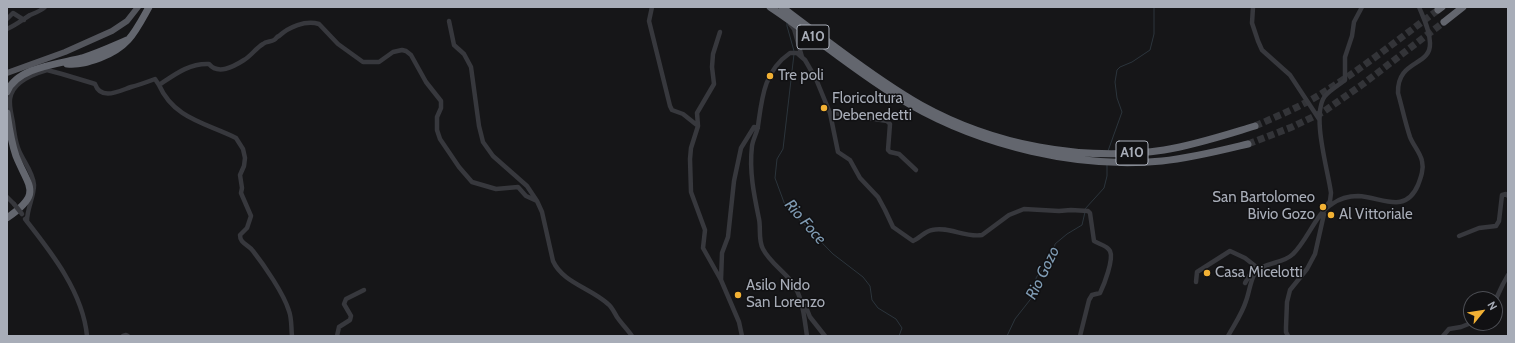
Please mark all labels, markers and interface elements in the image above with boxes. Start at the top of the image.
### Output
road number: A10 [797,25,829,49]
place label: Tre poli [778,67,824,85]
marker: Tre poli [765,71,775,81]
place label: Floricoltura Debenedetti [832,90,912,125]
marker: Floricoltura Debenedetti [819,103,829,113]
road number: A10 [1116,141,1148,165]
place label: San Bartolomeo Bivio Gozo [1212,189,1315,224]
water label: Rio Foce [780,196,830,248]
marker: San Bartolomeo Bivio Gozo [1318,202,1328,212]
place label: Al Vittoriale [1339,206,1413,224]
marker: Al Vittoriale [1326,210,1336,220]
water label: Rio Gozo [1022,243,1064,303]
place label: Casa Micelotti [1215,264,1303,282]
marker: Casa Micelotti [1202,268,1212,278]
place label: Asilo Nido San Lorenzo [746,277,825,312]
marker: Asilo Nido San Lorenzo [733,290,743,300]
north arrow [1463,291,1503,331]
text: N [1485,299,1501,312]

